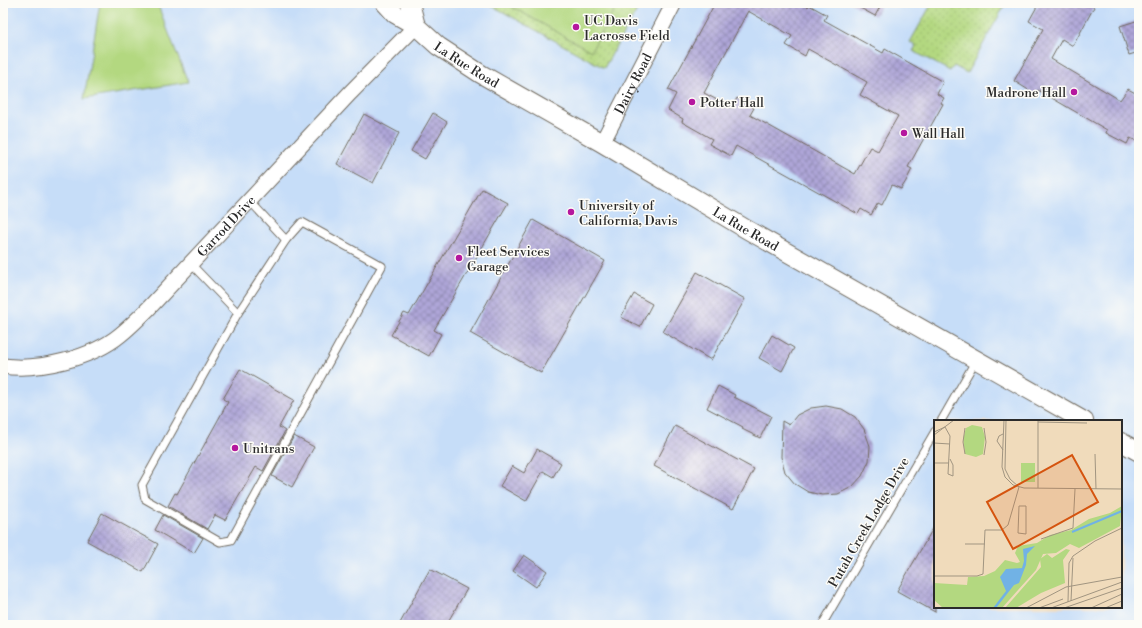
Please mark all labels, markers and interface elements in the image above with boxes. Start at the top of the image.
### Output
place label: UC Davis Lacrosse Field [584,13,670,44]
marker: UC Davis Lacrosse Field [571,22,581,32]
street label: La Rue Road [431,39,502,92]
street label: Dairy Road [611,50,656,117]
place label: Madrone Hall [986,85,1066,101]
marker: Madrone Hall [1069,87,1079,97]
place label: Potter Hall [700,95,764,111]
marker: Potter Hall [687,97,697,107]
place label: Wall Hall [911,126,965,142]
marker: Wall Hall [899,128,909,138]
street label: Garrod Drive [194,192,259,260]
place label: University of California, Davis [579,198,678,229]
street label: La Rue Road [710,204,782,255]
marker: University of California, Davis [566,207,576,217]
place label: Fleet Services Garage [467,244,550,275]
marker: Fleet Services Garage [454,253,464,263]
inset map [934,420,1122,608]
place label: Unitrans [243,441,295,457]
marker: Unitrans [230,443,240,453]
street label: Putah Creek Lodge Drive [825,454,913,590]

